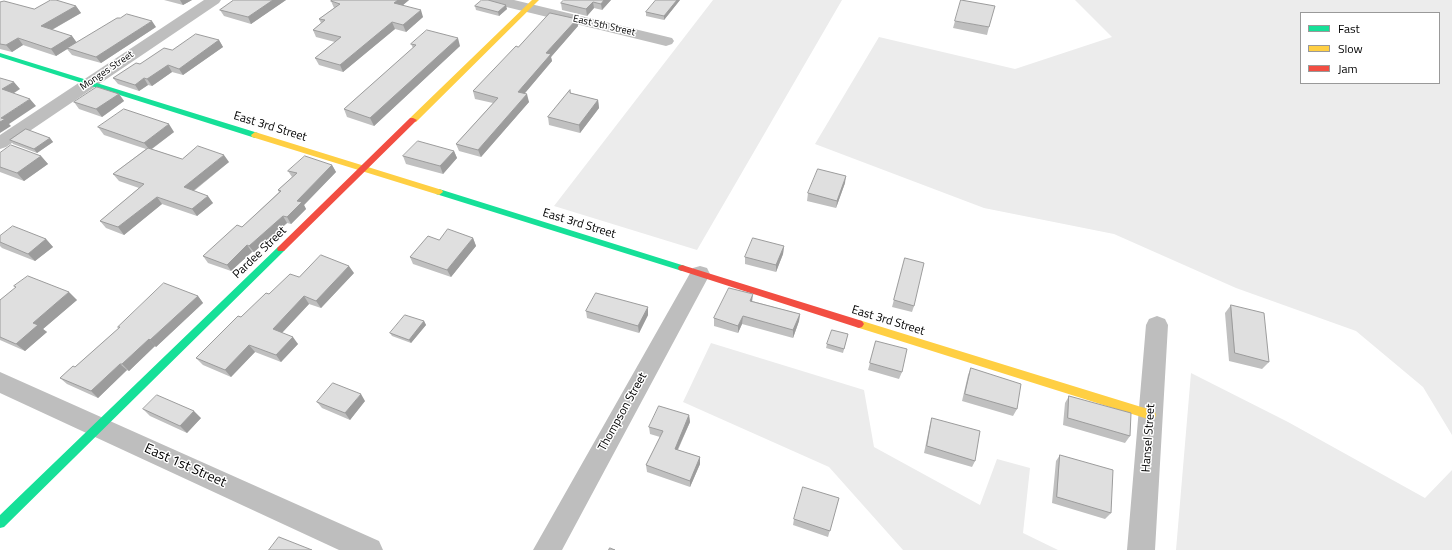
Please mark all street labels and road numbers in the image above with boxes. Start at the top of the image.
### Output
street label: East 5th Street [572,13,636,39]
street label: Monges Street [78,49,136,93]
street label: East 3rd Street [232,109,308,145]
street label: East 3rd Street [541,206,617,242]
street label: Pardee Street [230,224,290,282]
street label: East 3rd Street [850,303,926,339]
street label: Thompson Street [596,370,650,454]
street label: Hansel Street [1139,403,1159,473]
street label: East 1st Street [142,440,228,492]

